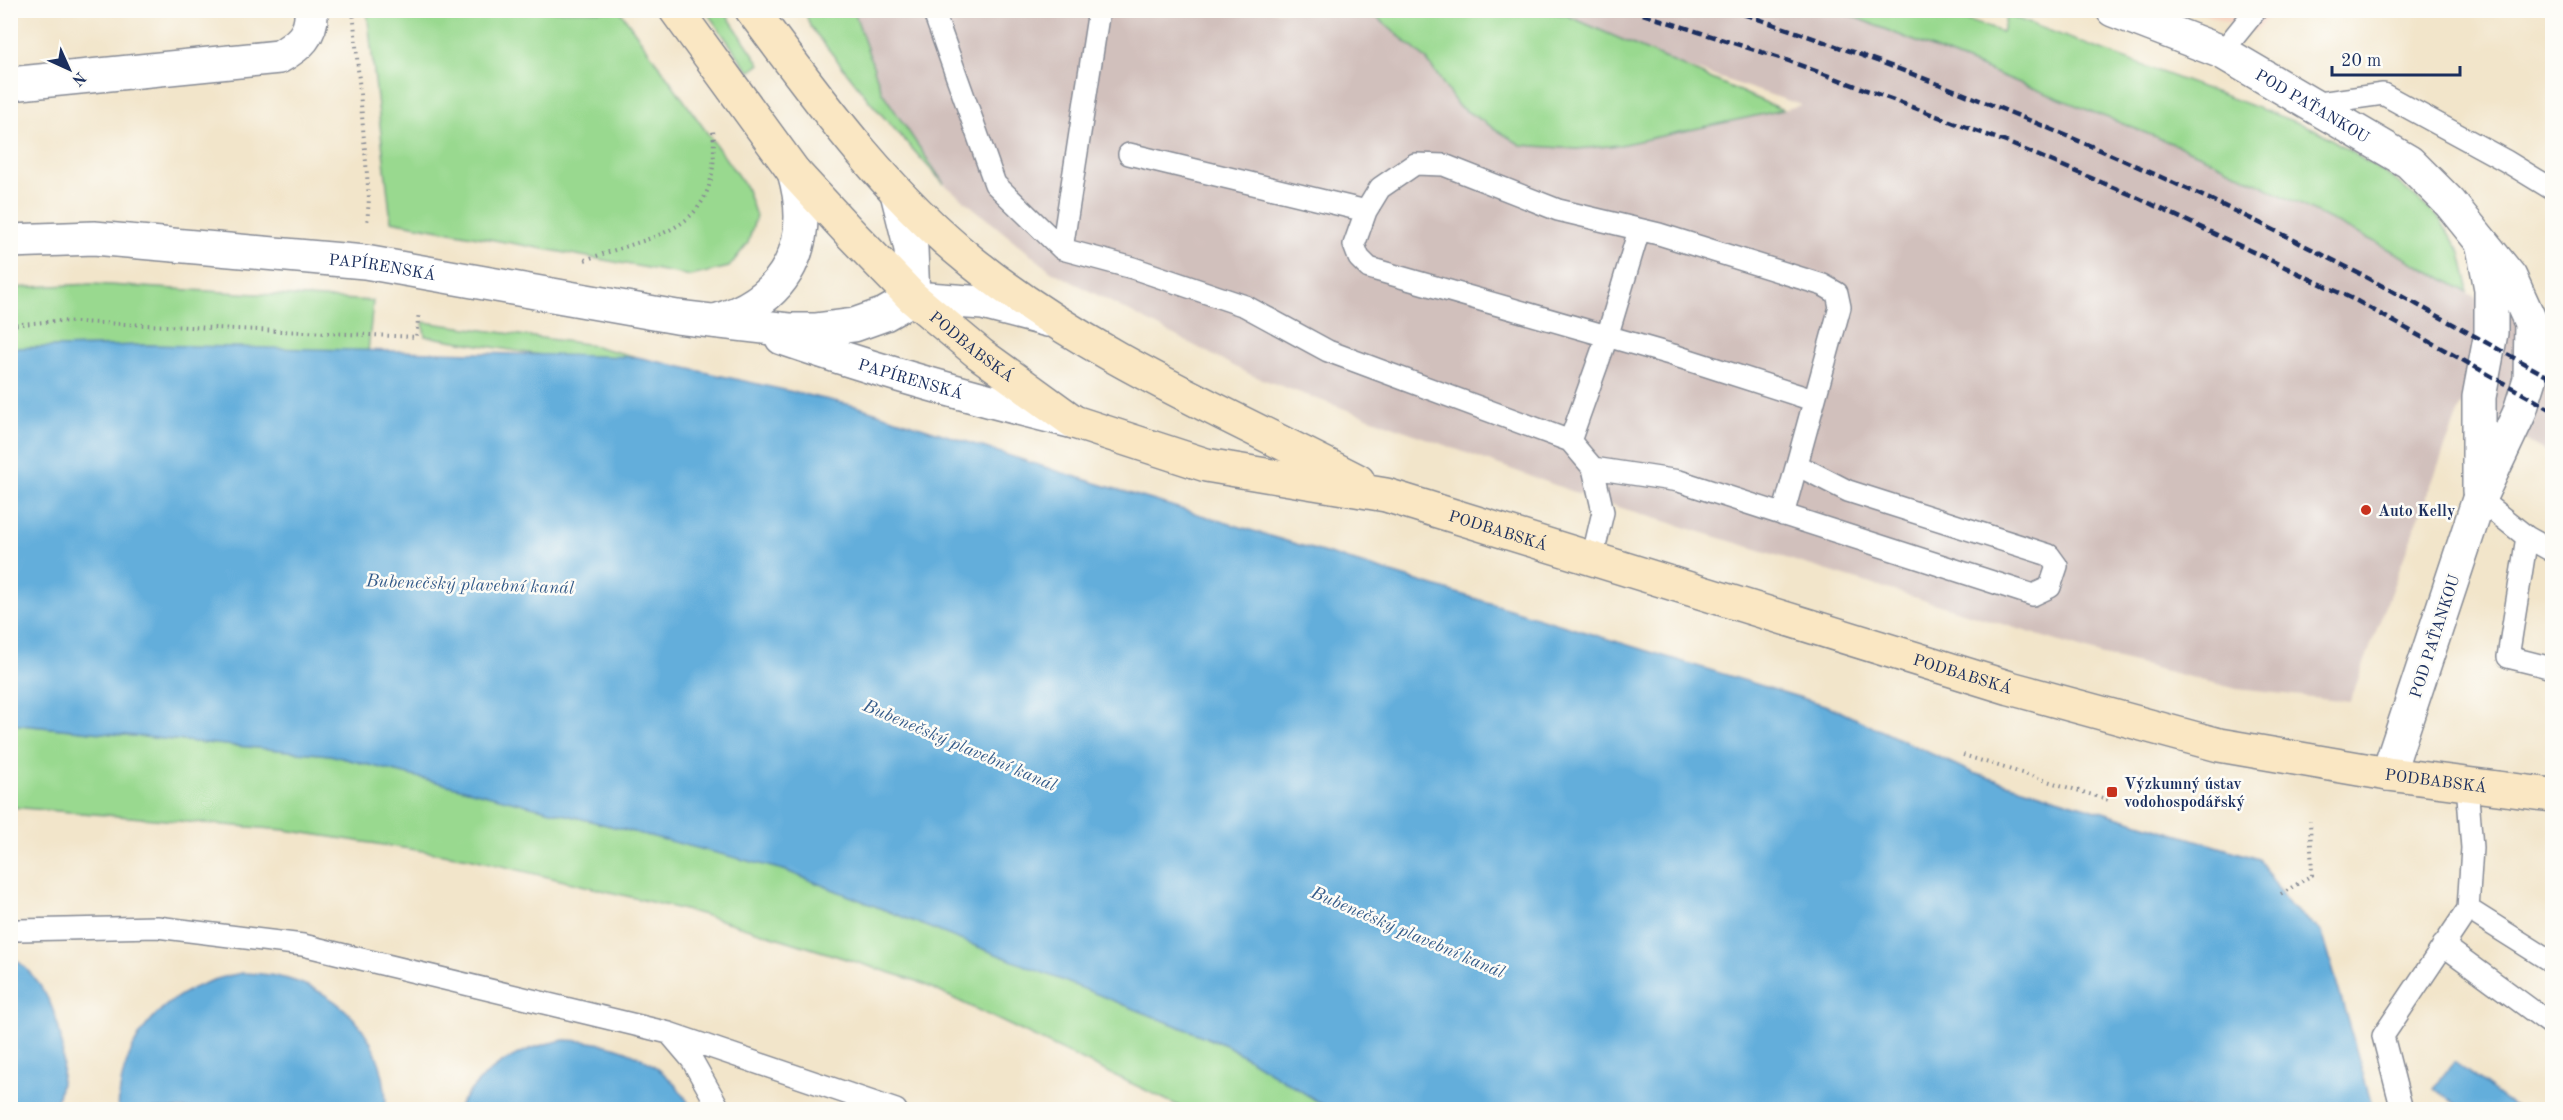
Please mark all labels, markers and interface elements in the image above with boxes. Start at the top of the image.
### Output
north arrow [39,39,99,99]
scale bar [2332,39,2460,77]
text: 20 m [2341,52,2381,70]
street label: POD PAŤANKOU [2252,67,2372,147]
text: N [68,68,88,89]
street label: PAPÍRENSKÁ [328,252,438,284]
street label: PODBABSKÁ [926,309,1018,386]
street label: PAPÍRENSKÁ [856,357,965,403]
marker: Auto Kelly [2359,503,2373,517]
place label: Auto Kelly [2378,504,2455,520]
street label: PODBABSKÁ [1446,509,1550,554]
street label: POD PAŤANKOU [2405,571,2464,700]
water label: Bubenečský plavební kanál [365,572,575,598]
street label: PODBABSKÁ [1911,652,2015,698]
water label: Bubenečský plavební kanál [859,697,1060,795]
street label: PODBABSKÁ [2384,768,2488,797]
place label: Výzkumný ústav vodohospodářský [2124,777,2245,811]
marker: Výzkumný ústav vodohospodářský [2105,785,2119,799]
water label: Bubenečský plavební kanál [1307,884,1508,982]

